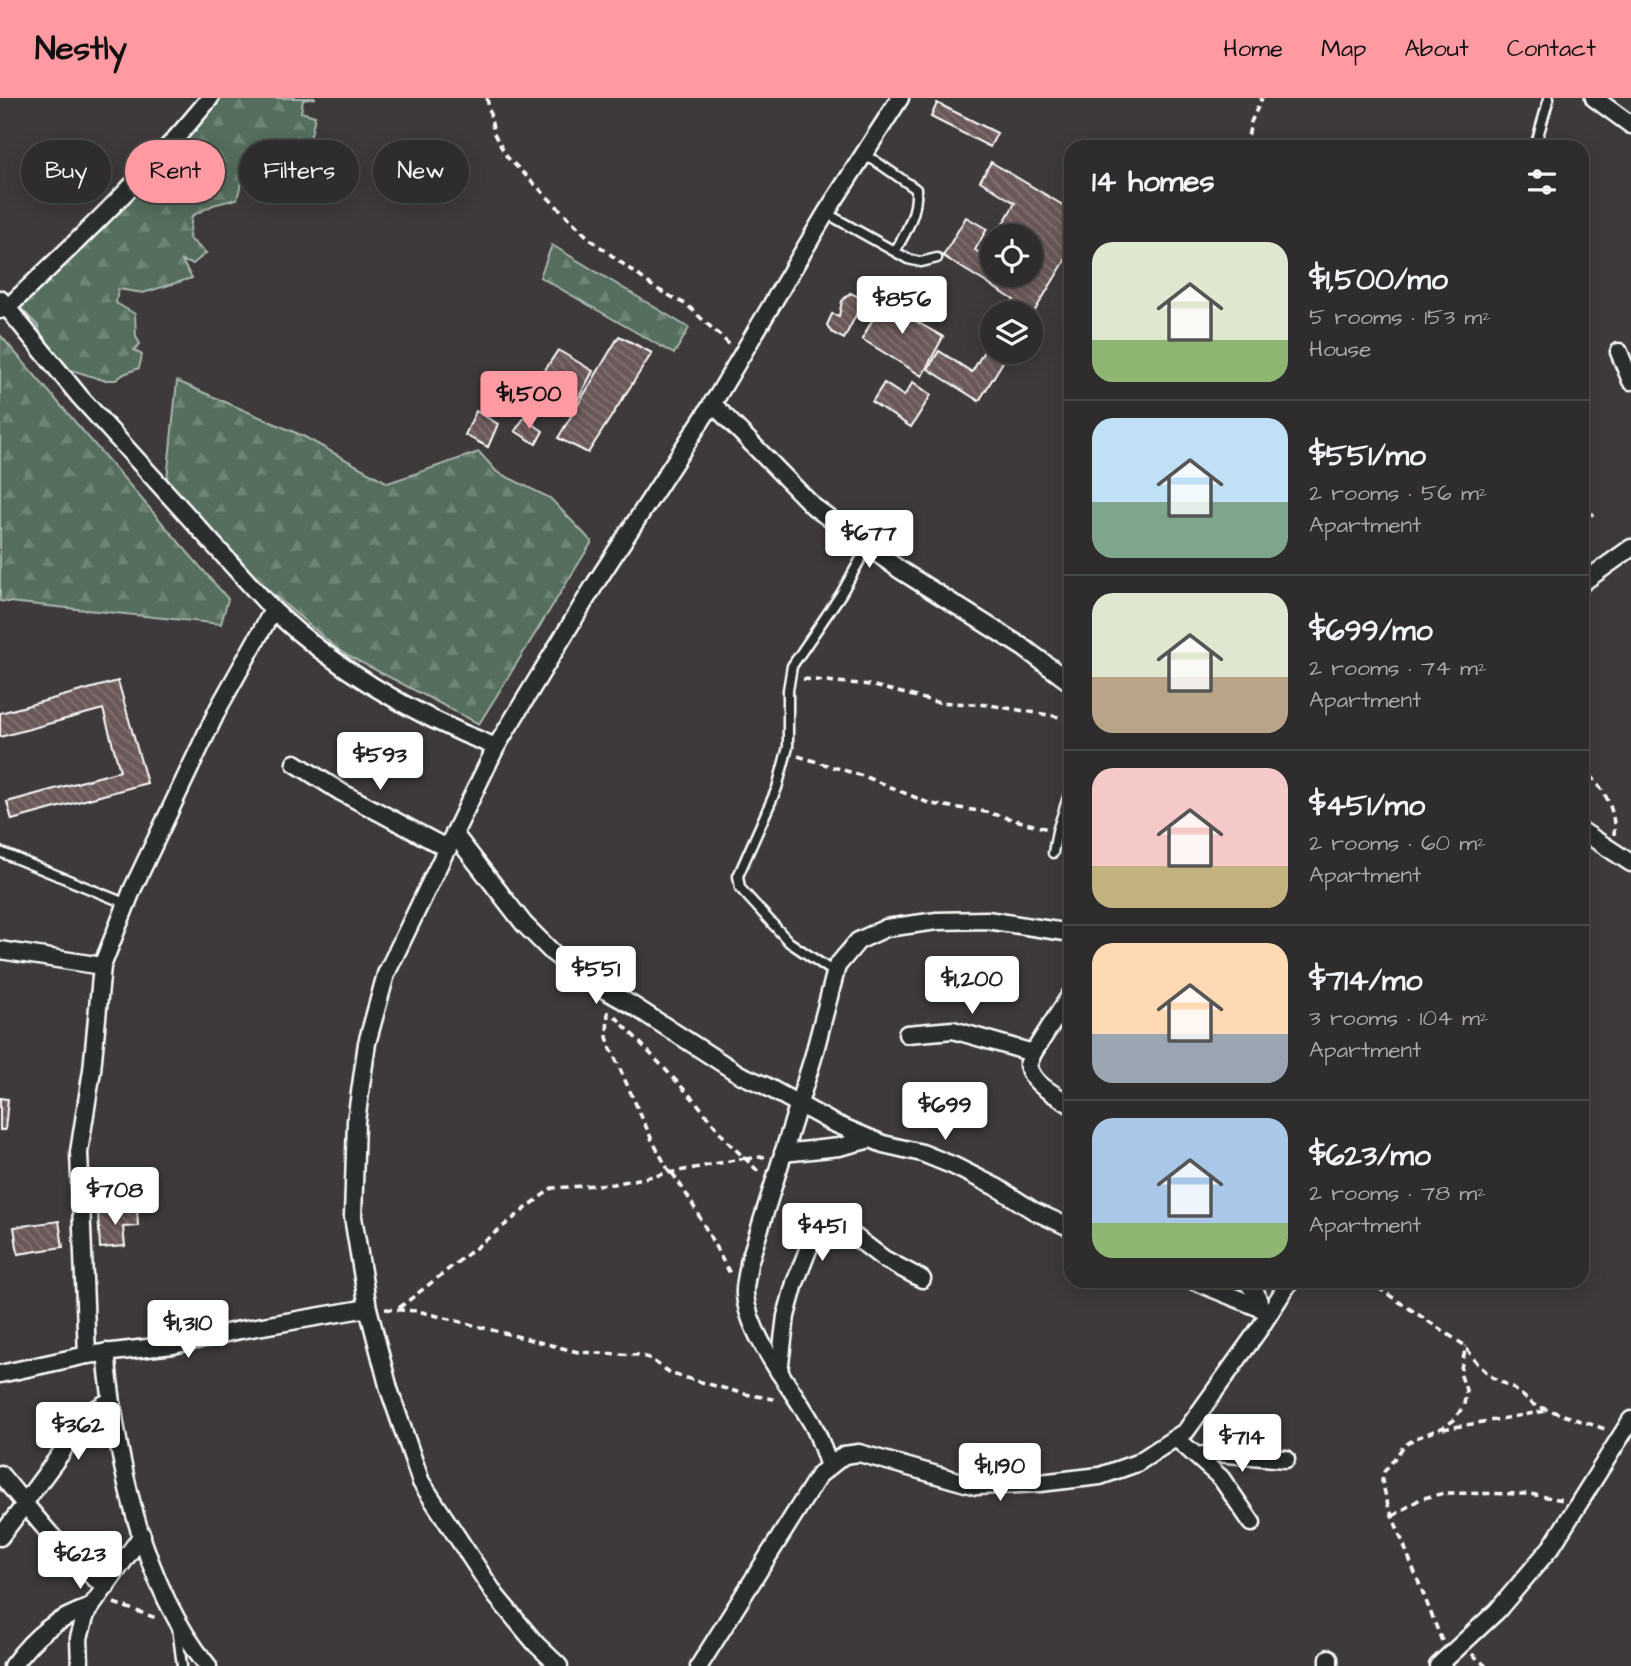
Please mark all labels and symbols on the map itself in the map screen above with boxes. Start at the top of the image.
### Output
pin: $856 [861,276,943,336]
pin: $1,500 [472,372,586,431]
pin: $677 [828,510,910,570]
pin: $593 [339,732,421,792]
pin: $551 [555,946,637,1006]
pin: $1,200 [915,956,1029,1016]
pin: $699 [904,1082,986,1142]
pin: $708 [74,1168,156,1227]
pin: $451 [781,1204,863,1263]
pin: $1,310 [131,1300,245,1360]
pin: $362 [37,1402,119,1462]
pin: $714 [1201,1414,1283,1474]
pin: $1,190 [943,1444,1057,1503]
pin: $623 [39,1532,121,1591]

